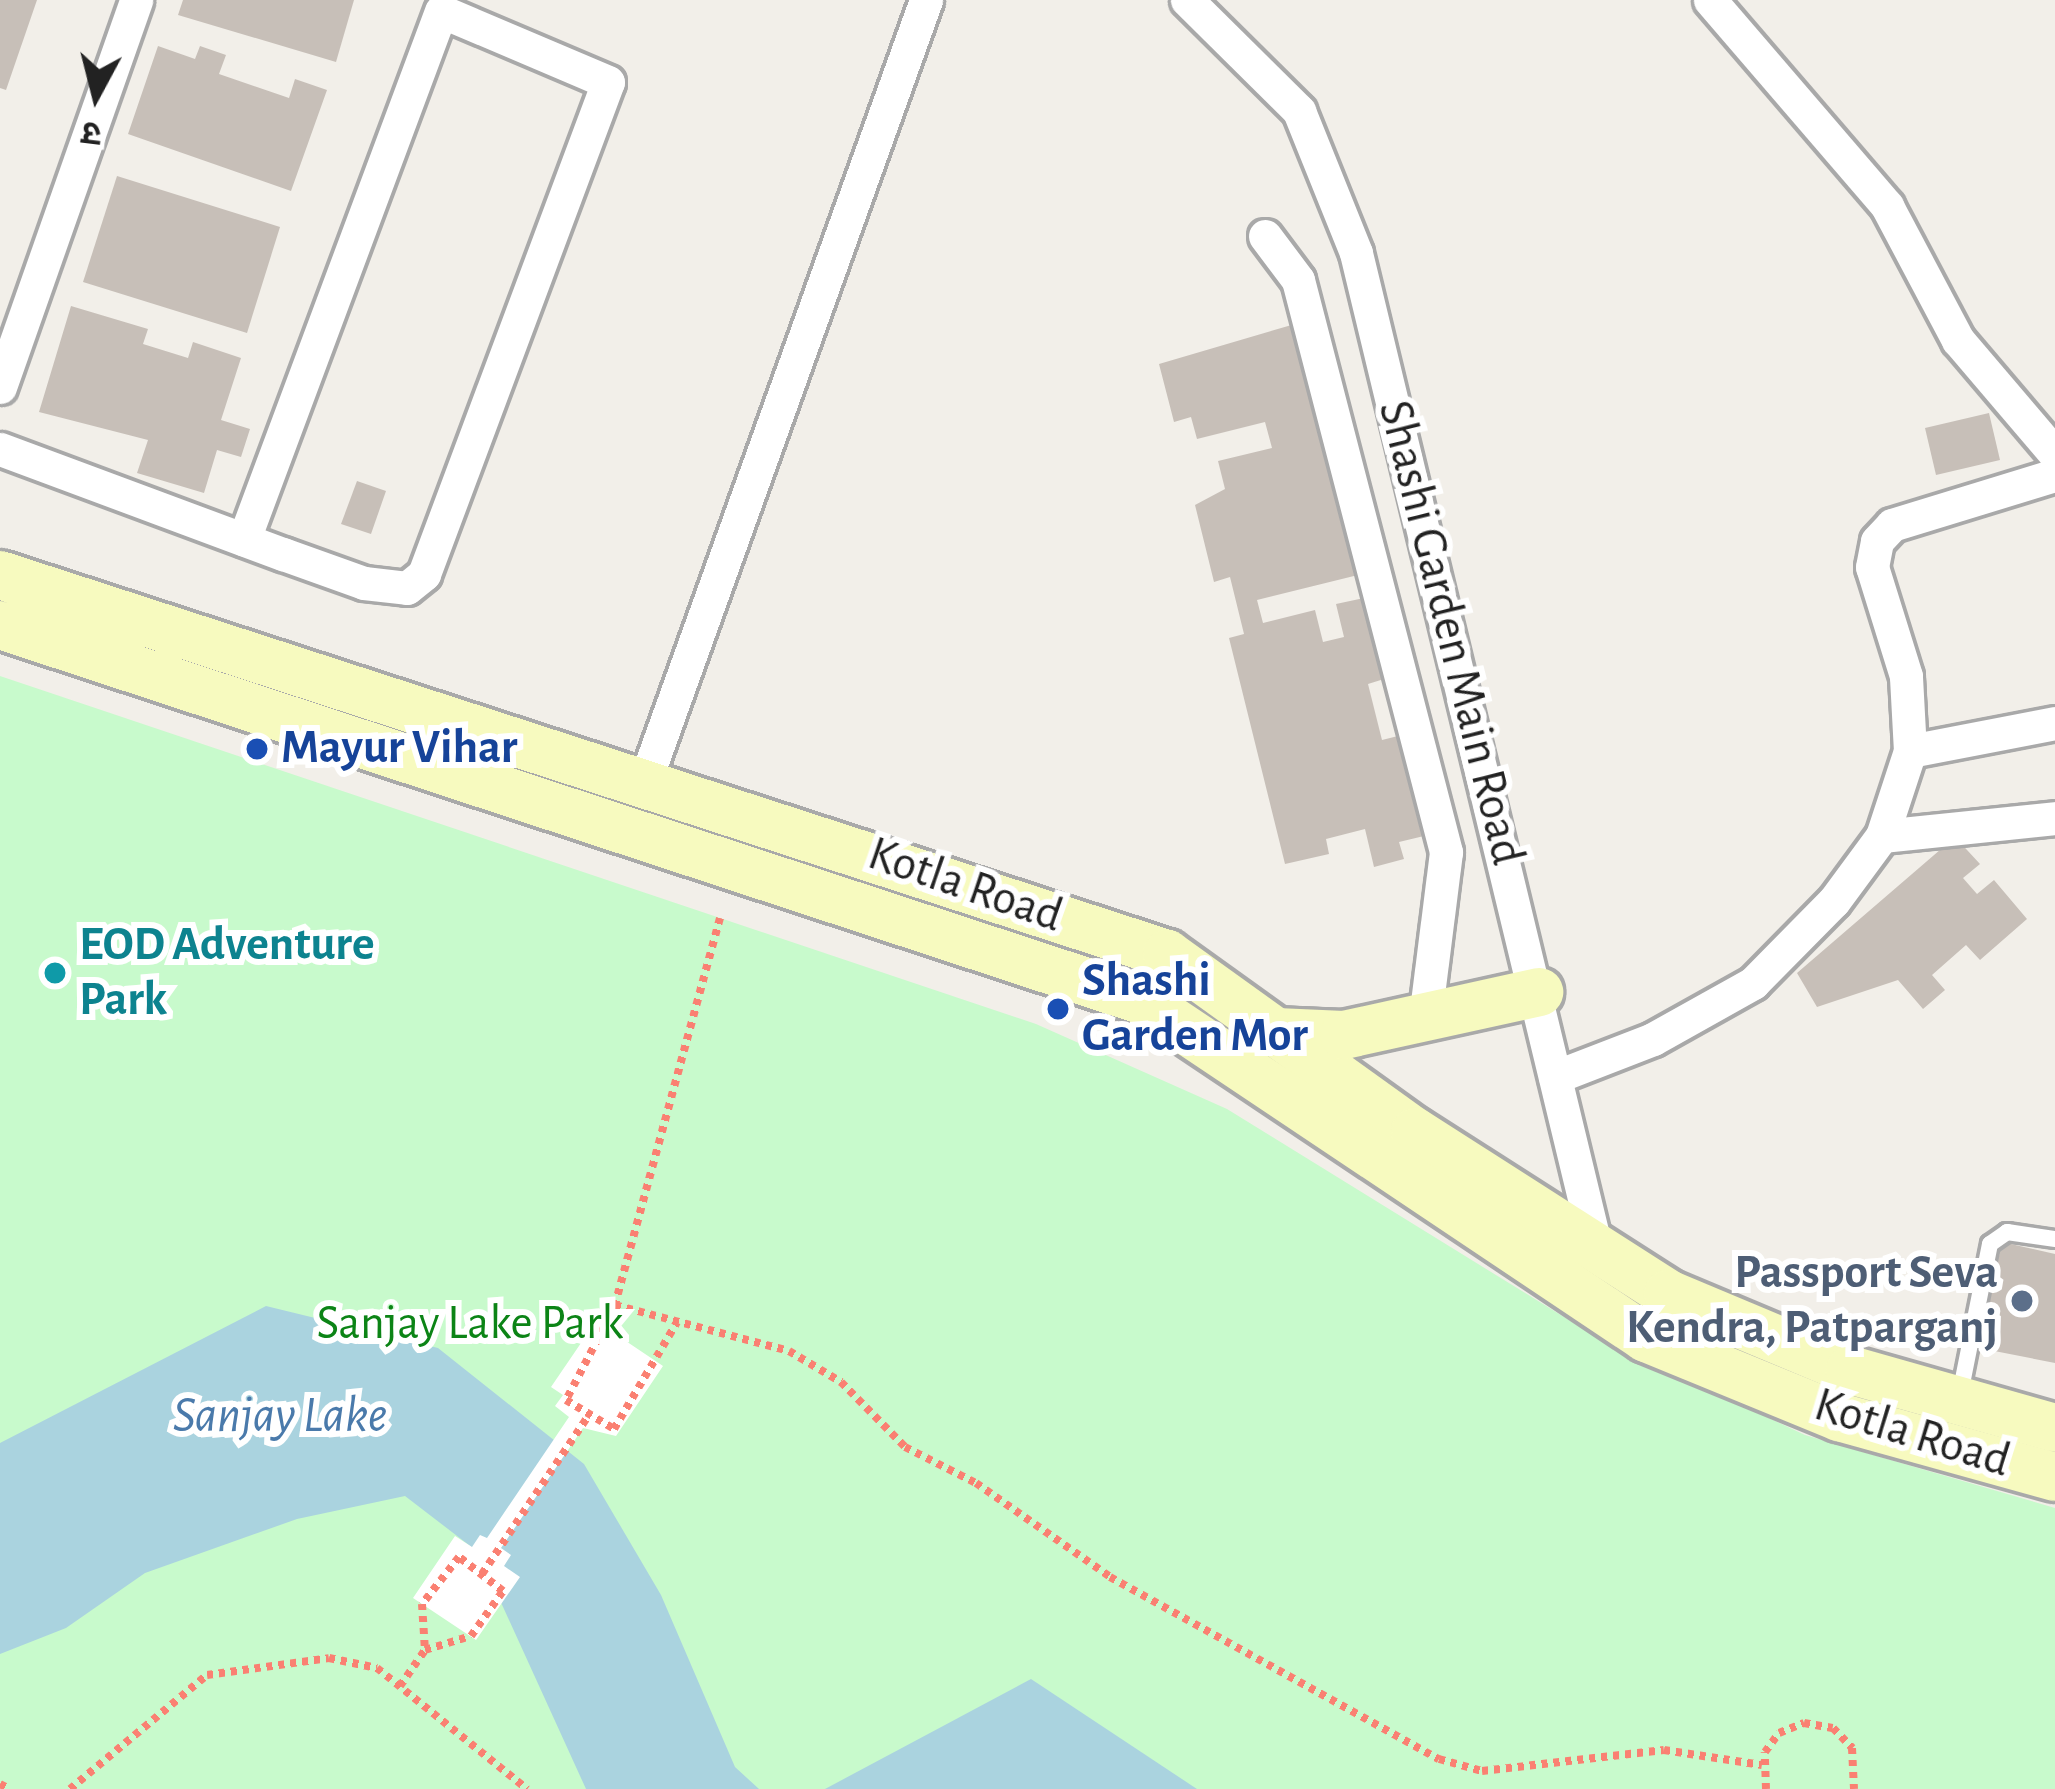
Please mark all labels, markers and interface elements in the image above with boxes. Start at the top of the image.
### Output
north arrow [36,36,156,156]
text: उ [80,115,103,150]
street label: Shashi Garden Main Road [1364,395,1536,871]
place label: Mayur Vihar [281,720,517,778]
marker: Mayur Vihar [244,736,270,762]
street label: Kotla Road [860,826,1070,946]
place label: EOD Adventure Park [79,916,375,1029]
place label: Shashi Garden Mor [1082,952,1308,1065]
marker: EOD Adventure Park [42,960,68,986]
marker: Shashi Garden Mor [1045,996,1071,1022]
place label: Passport Seva Kendra, Patparganj [1626,1244,1998,1357]
marker: Passport Seva Kendra, Patparganj [2009,1288,2035,1314]
park label: Sanjay Lake Park [316,1296,624,1354]
street label: Kotla Road [1807,1377,2017,1491]
water label: Sanjay Lake [173,1385,387,1447]

